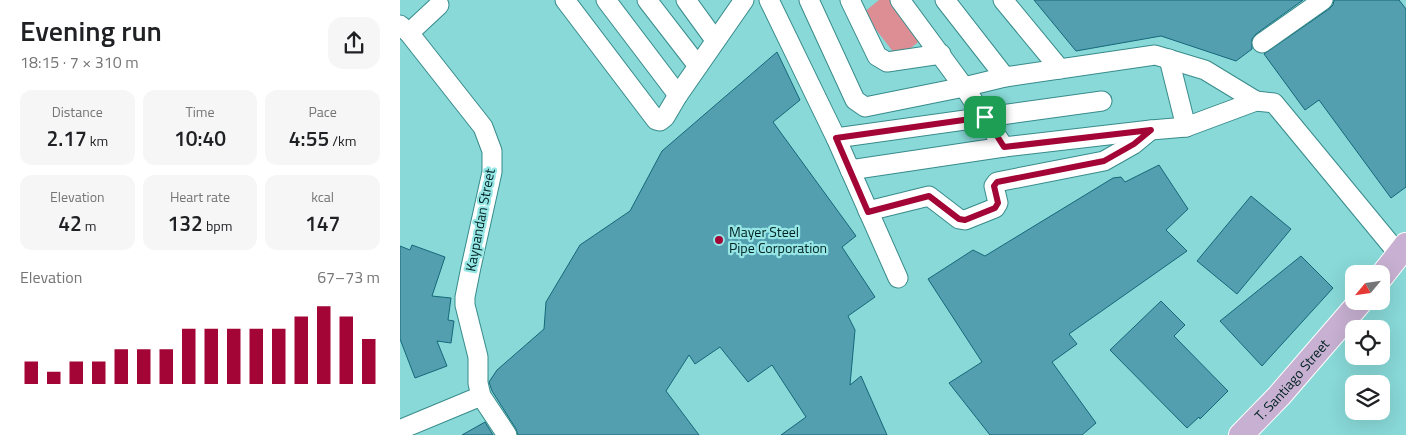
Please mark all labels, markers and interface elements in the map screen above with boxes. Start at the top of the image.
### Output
text: Evening run [20,9,162,52]
button: share [328,17,380,69]
text: 18:15 · 7 × 310 m [20,50,139,74]
pin [964,96,1006,138]
text: Distance [52,101,103,122]
text: Time [185,101,215,122]
text: Pace [308,101,337,122]
icon: arrive [971,103,999,131]
text: 2.17 [46,122,87,154]
text: 10:40 [174,122,226,154]
text: 4:55 [289,122,329,154]
text: km [87,130,108,151]
text: /km [329,130,356,151]
street label: Kaypandan Street [459,166,500,273]
text: Elevation [50,186,105,207]
text: Heart rate [170,186,230,207]
text: kcal [311,186,334,207]
text: 42 [58,207,82,239]
text: 132 [168,207,203,239]
text: 147 [305,207,340,239]
text: m [82,215,96,236]
text: bpm [203,215,232,236]
place label: Mayer Steel Pipe Corporation [729,221,827,258]
marker: Mayer Steel Pipe Corporation [713,234,725,246]
text: Elevation [20,265,82,289]
text: 67–73 m [317,265,380,289]
north arrow [1345,265,1390,310]
map controls [1345,265,1390,420]
button: locate [1345,320,1390,365]
street label: T. Santiago Street [1249,334,1334,425]
button: layers [1345,375,1390,420]

